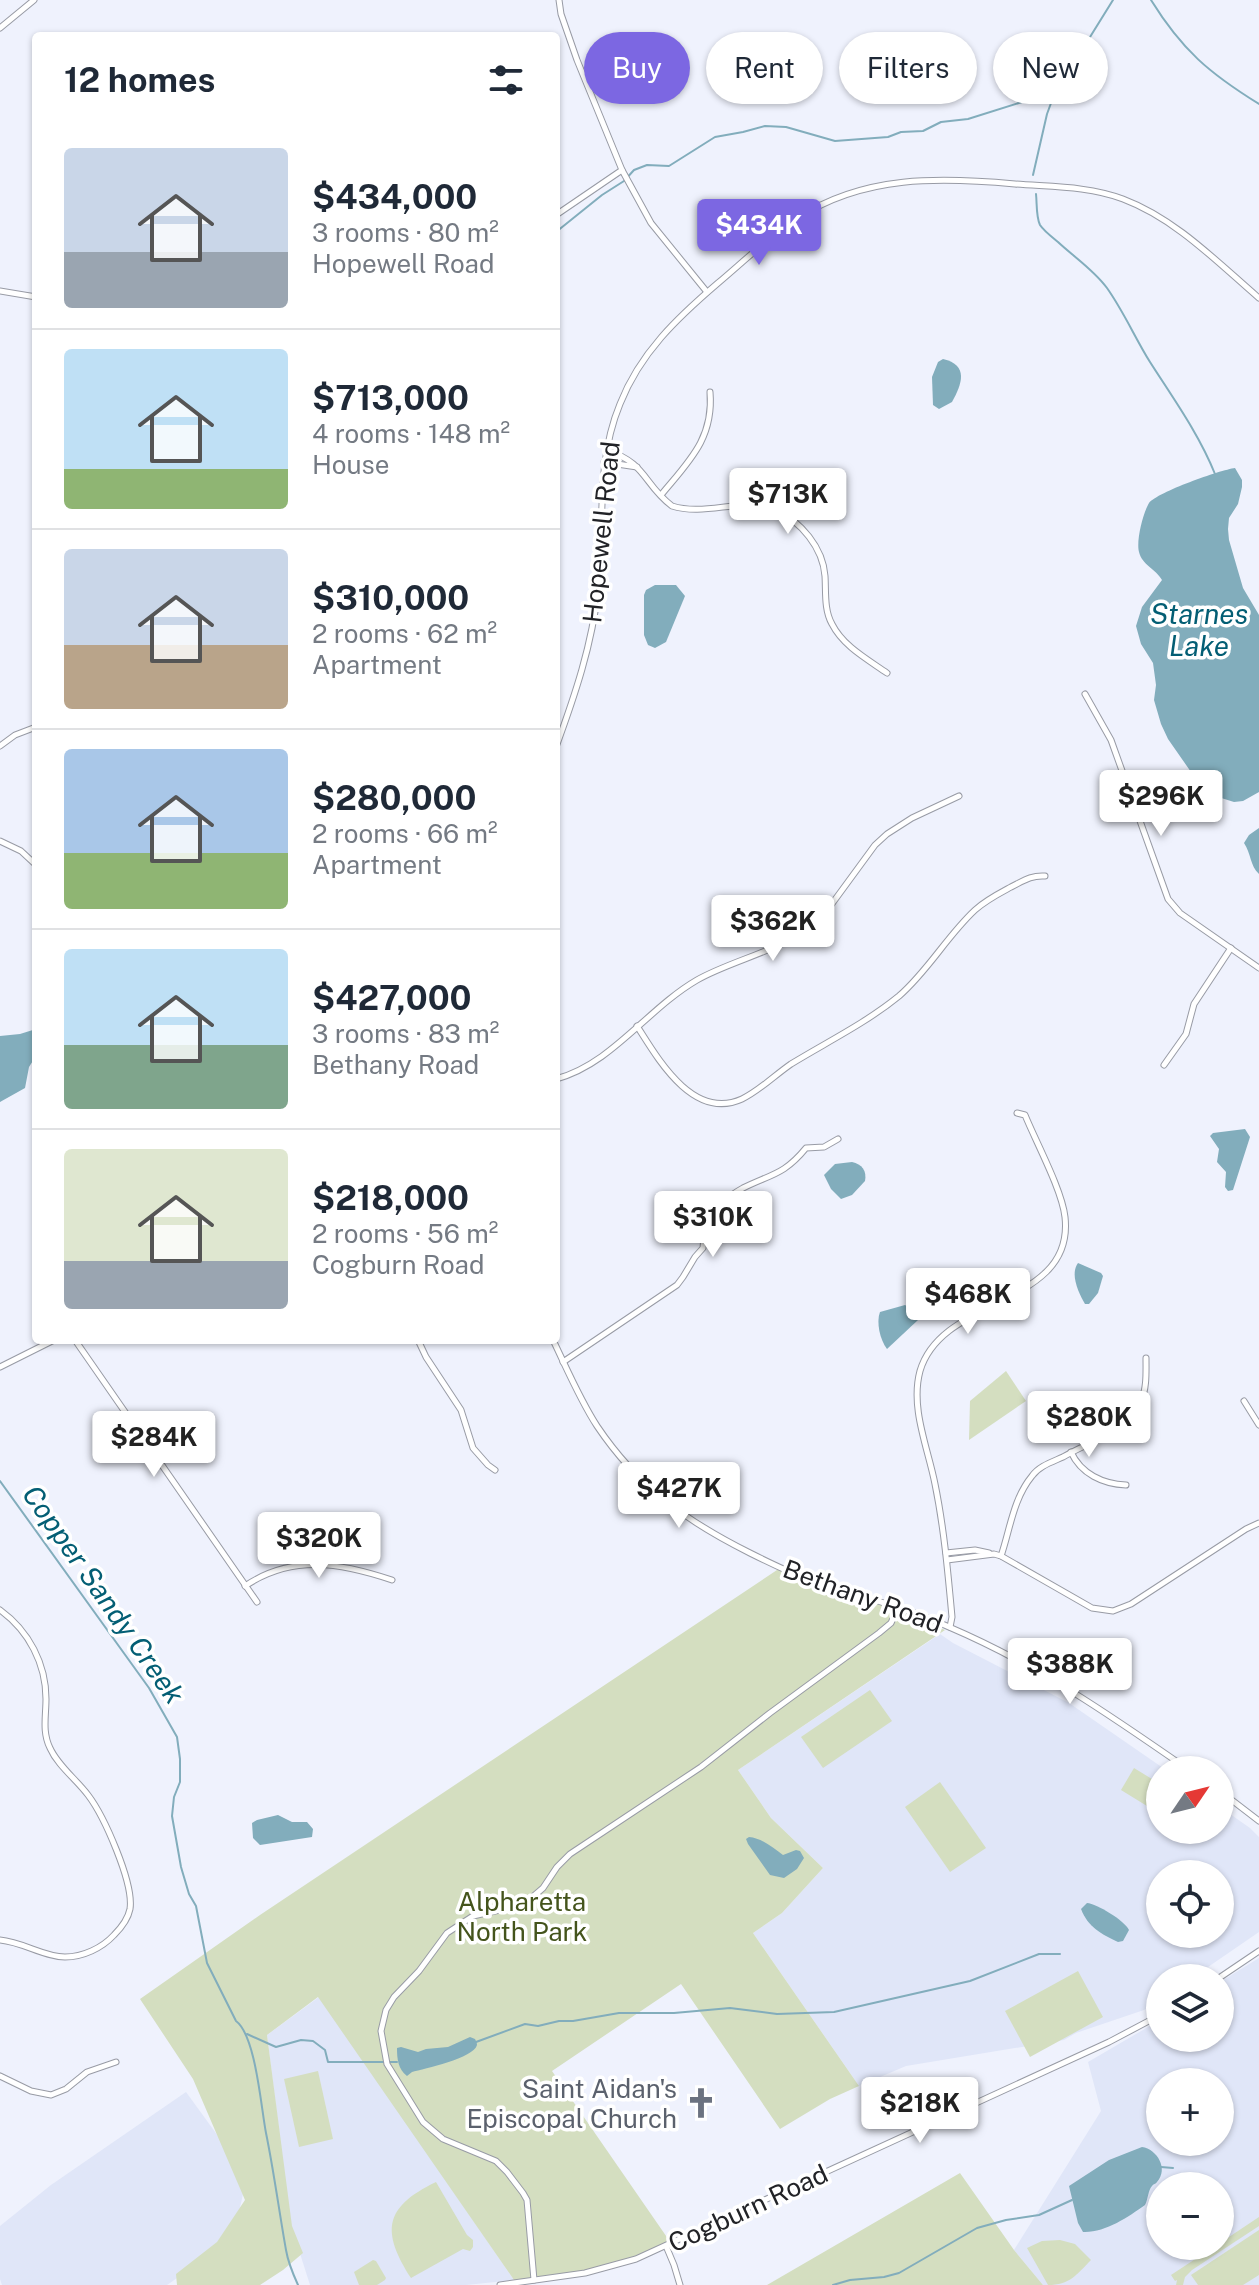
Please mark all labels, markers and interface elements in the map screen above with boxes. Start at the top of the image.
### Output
chip: Buy [584,32,690,104]
chip: Rent [706,32,823,104]
chip: Filters [839,32,977,104]
chip: New [993,32,1108,104]
icon: filters [484,58,528,102]
text: 12 homes [64,60,215,100]
text: $434,000 [312,177,477,217]
icon: home [128,180,224,276]
pin: $434K [703,199,815,267]
text: $434K [715,209,803,240]
text: 3 rooms · 80 m² [312,217,499,248]
text: Hopewell Road [312,248,494,279]
text: $713,000 [312,378,469,418]
icon: home [128,381,224,477]
text: 4 rooms · 148 m² [312,418,510,449]
street label: Hopewell Road [576,440,626,624]
text: House [312,449,389,480]
pin: $713K [732,468,844,536]
text: $713K [747,478,829,509]
text: $310,000 [312,578,469,618]
icon: home [128,581,224,677]
water label: Starnes Lake [1150,597,1248,662]
text: 2 rooms · 62 m² [312,618,497,649]
text: Apartment [312,649,442,680]
pin: $296K [1105,770,1217,838]
text: $280,000 [312,778,476,818]
text: $296K [1117,780,1205,811]
icon: home [128,781,224,877]
text: 2 rooms · 66 m² [312,818,498,849]
text: Apartment [312,849,442,880]
pin: $362K [717,895,829,963]
text: $362K [729,905,817,936]
text: $427,000 [312,978,471,1018]
icon: home [128,981,224,1077]
text: 3 rooms · 83 m² [312,1018,499,1049]
text: Bethany Road [312,1049,479,1080]
text: $218,000 [312,1178,469,1218]
icon: home [128,1181,224,1277]
pin: $310K [657,1191,769,1259]
text: $310K [672,1201,754,1232]
text: 2 rooms · 56 m² [312,1218,498,1249]
text: Cogburn Road [312,1249,484,1280]
pin: $468K [912,1268,1024,1336]
text: $468K [924,1278,1012,1309]
pin: $280K [1033,1391,1145,1459]
text: $280K [1046,1401,1132,1432]
pin: $284K [98,1411,210,1479]
text: $284K [110,1421,198,1452]
pin: $427K [623,1462,735,1530]
text: $427K [636,1472,722,1503]
water label: Copper Sandy Creek [16,1478,192,1710]
pin: $320K [263,1512,375,1580]
text: $320K [276,1522,362,1553]
street label: Bethany Road [779,1553,947,1639]
pin: $388K [1014,1638,1126,1706]
text: $388K [1026,1648,1114,1679]
north arrow [1146,1756,1234,1844]
map controls [1146,1756,1234,2260]
button: locate [1146,1860,1234,1948]
park label: Alpharetta North Park [457,1886,587,1947]
button: layers [1146,1964,1234,2052]
button: + [1146,2068,1234,2156]
place label: Saint Aidan's Episcopal Church [466,2073,677,2134]
pin: $218K [864,2077,976,2145]
church icon: Saint Aidan's Episcopal Church [684,2086,718,2120]
text: $218K [879,2087,961,2118]
street label: Cogburn Road [663,2158,833,2258]
button: − [1146,2172,1234,2260]

